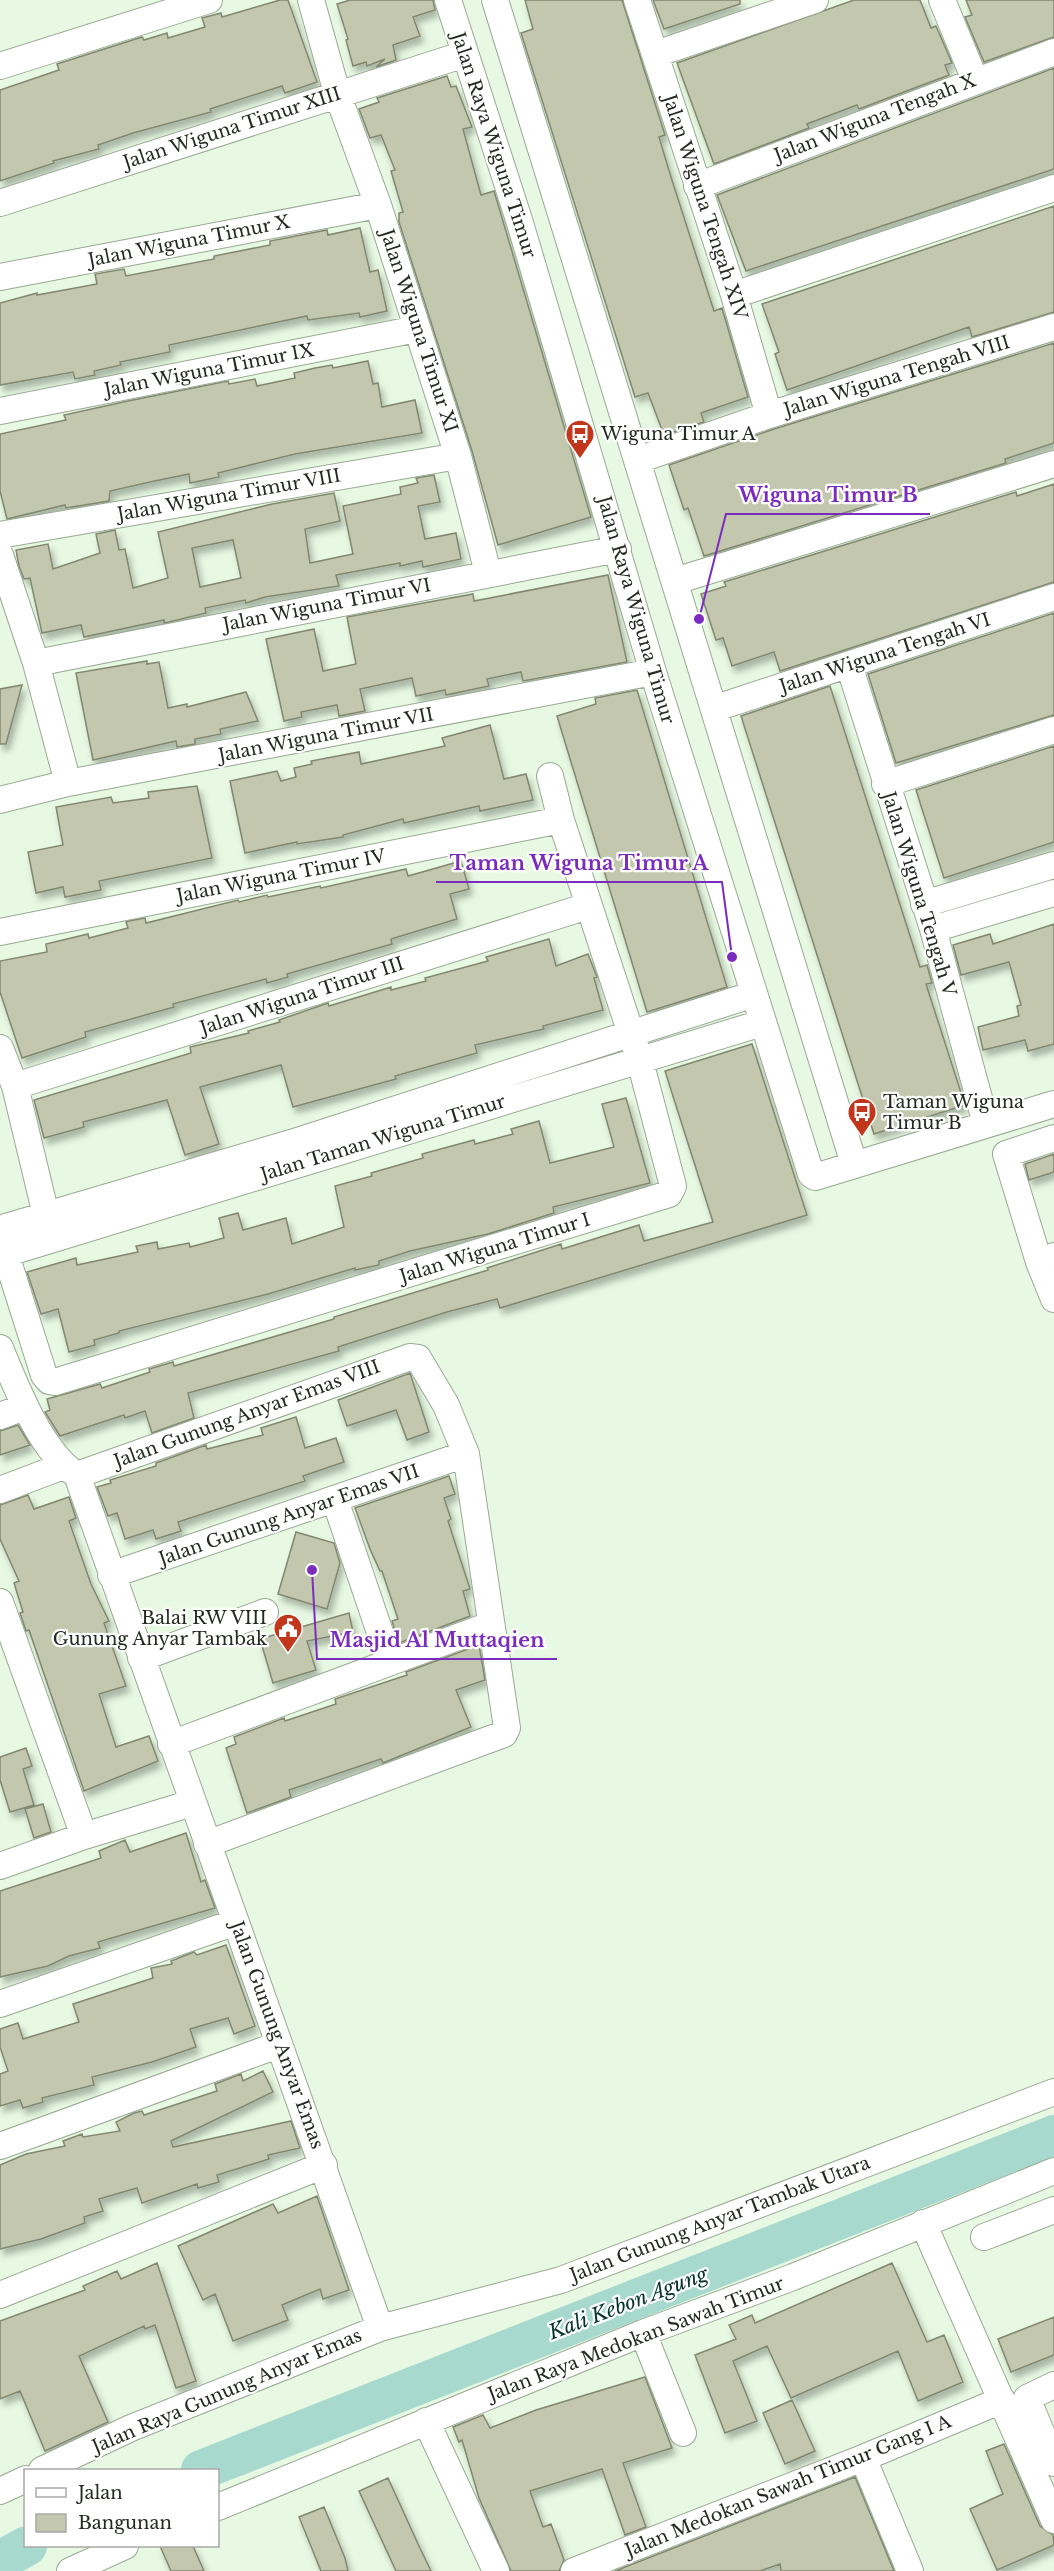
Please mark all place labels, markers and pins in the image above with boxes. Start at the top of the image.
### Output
bus stop icon: Wiguna Timur A [564,418,596,460]
place label: Wiguna Timur A [600,423,757,445]
callout: Wiguna Timur B [726,476,930,514]
callout: Taman Wiguna Timur A [436,844,722,882]
place label: Taman Wiguna Timur B [883,1091,1024,1134]
bus stop icon: Taman Wiguna Timur B [846,1096,878,1138]
place label: Balai RW VIII Gunung Anyar Tambak [53,1607,267,1650]
public building icon: Balai RW VIII Gunung Anyar Tambak [272,1612,304,1654]
callout: Masjid Al Muttaqien [317,1621,557,1659]

